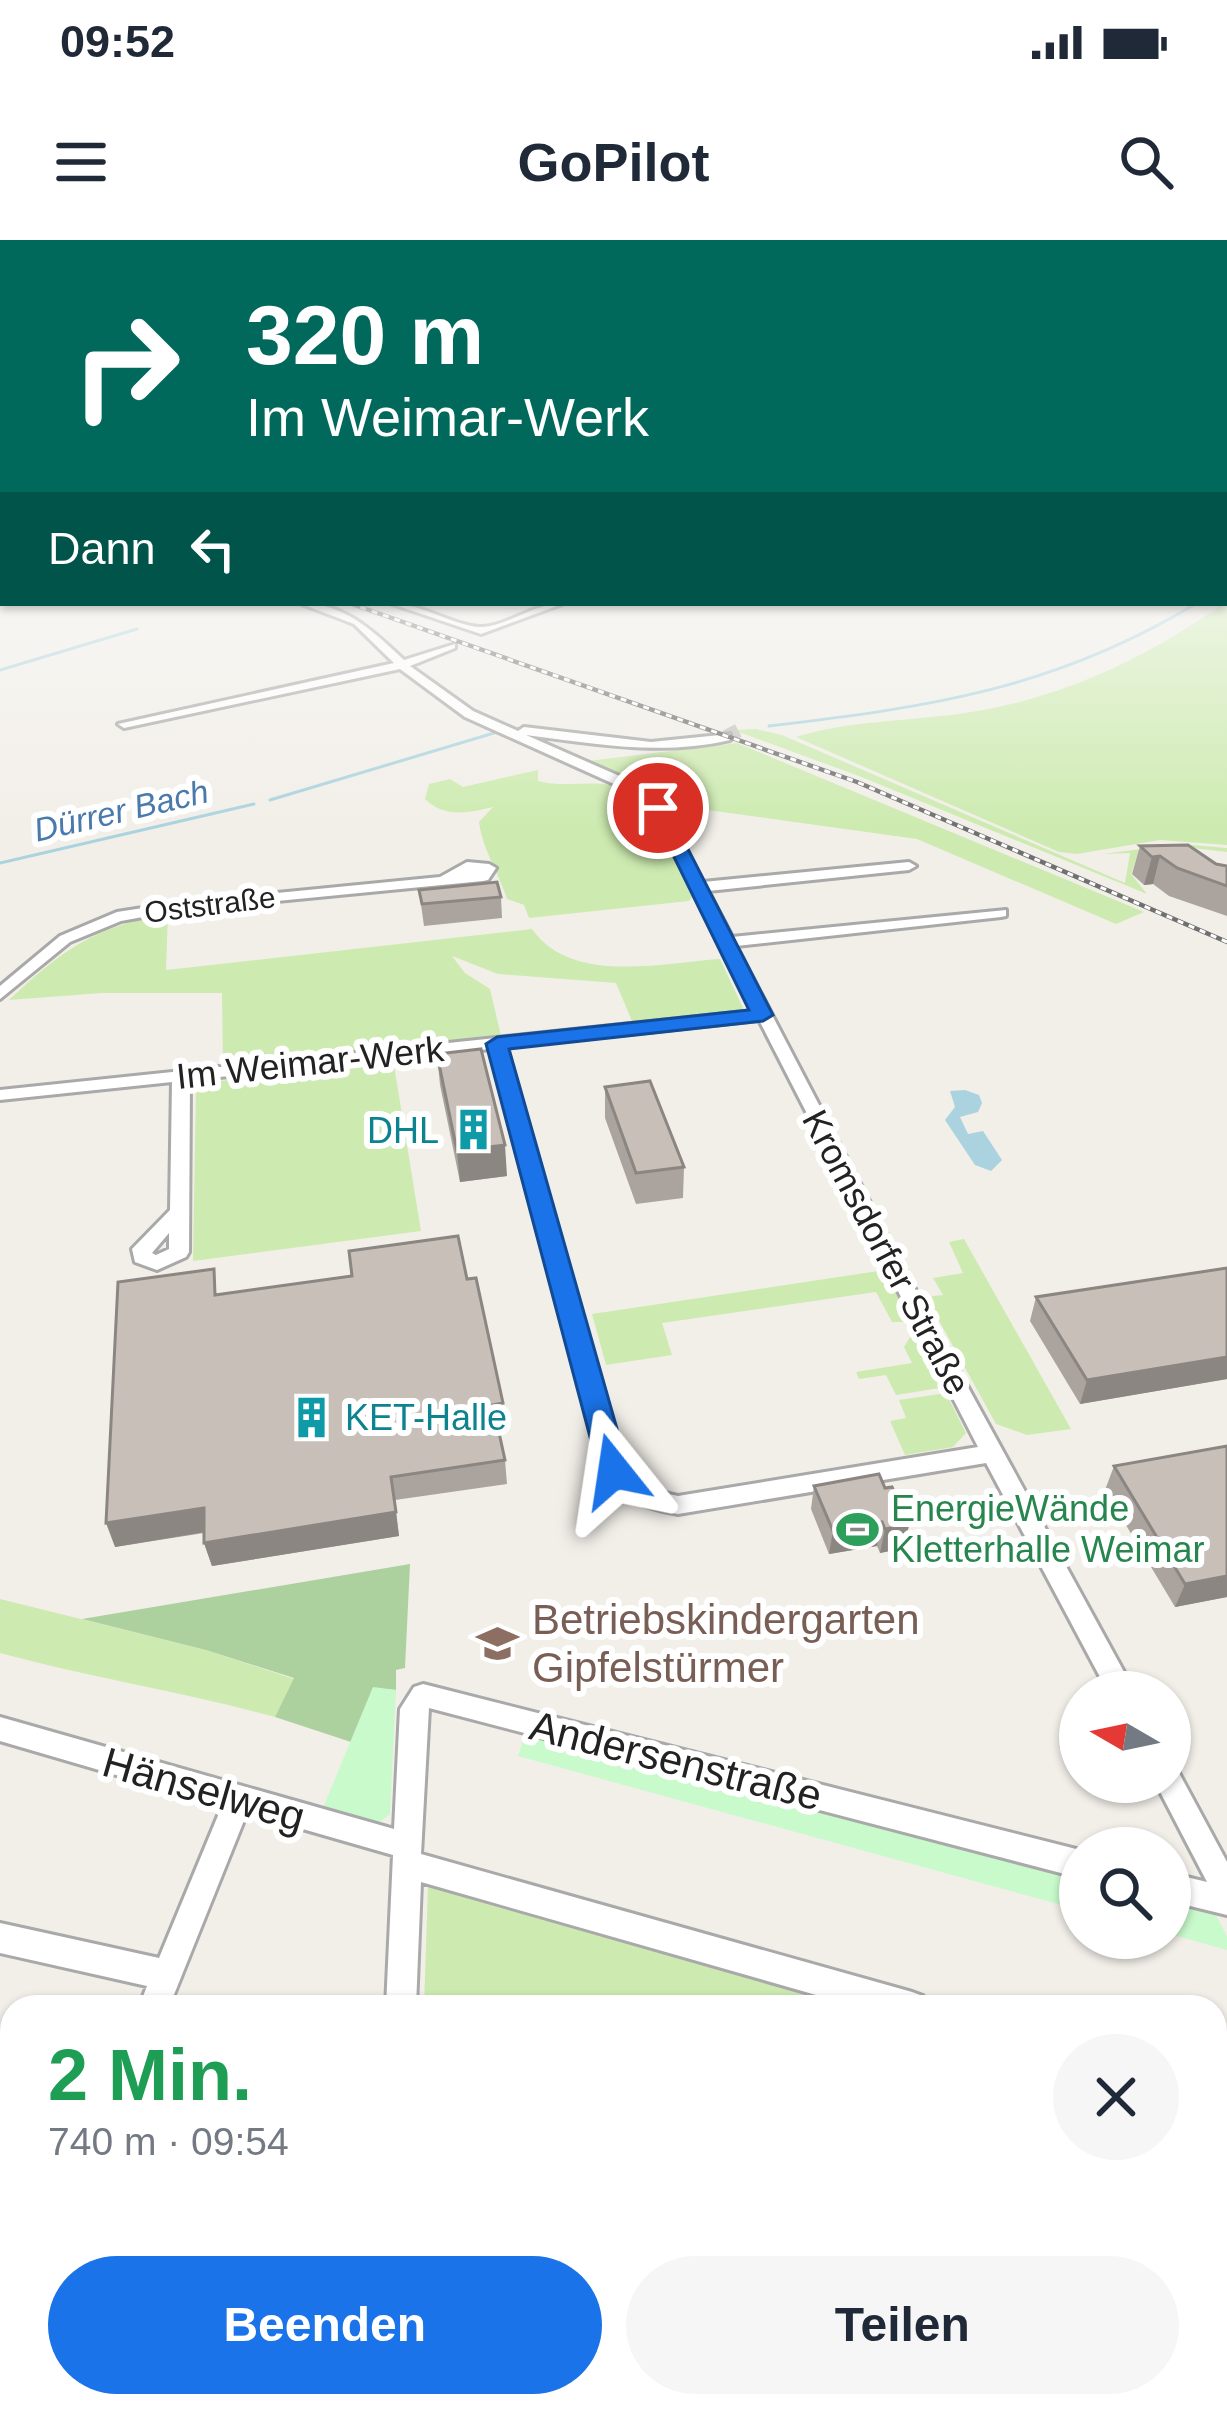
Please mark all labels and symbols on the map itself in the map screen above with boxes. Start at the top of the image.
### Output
pin [607,757,709,859]
water label: Dürrer Bach [30,772,212,849]
street label: Oststraße [143,880,277,929]
street label: Im Weimar-Werk [174,1028,447,1097]
street label: Kromsdorfer Straße [794,1103,979,1401]
building icon: DHL [450,1107,496,1153]
place label: DHL [367,1110,439,1151]
building icon: KET-Halle [288,1394,334,1440]
place label: KET-Halle [345,1397,507,1438]
position arrow [551,1408,677,1534]
place label: EnergieWände Kletterhalle Weimar [891,1488,1204,1570]
sports icon: EnergieWände Kletterhalle Weimar [834,1506,880,1552]
place label: Betriebskindergarten Gipfelstürmer [532,1596,920,1691]
school or university icon: Betriebskindergarten Gipfelstürmer [475,1620,521,1666]
north arrow [1059,1671,1191,1803]
street label: Andersenstraße [525,1702,827,1819]
street label: Hänselweg [98,1738,310,1841]

